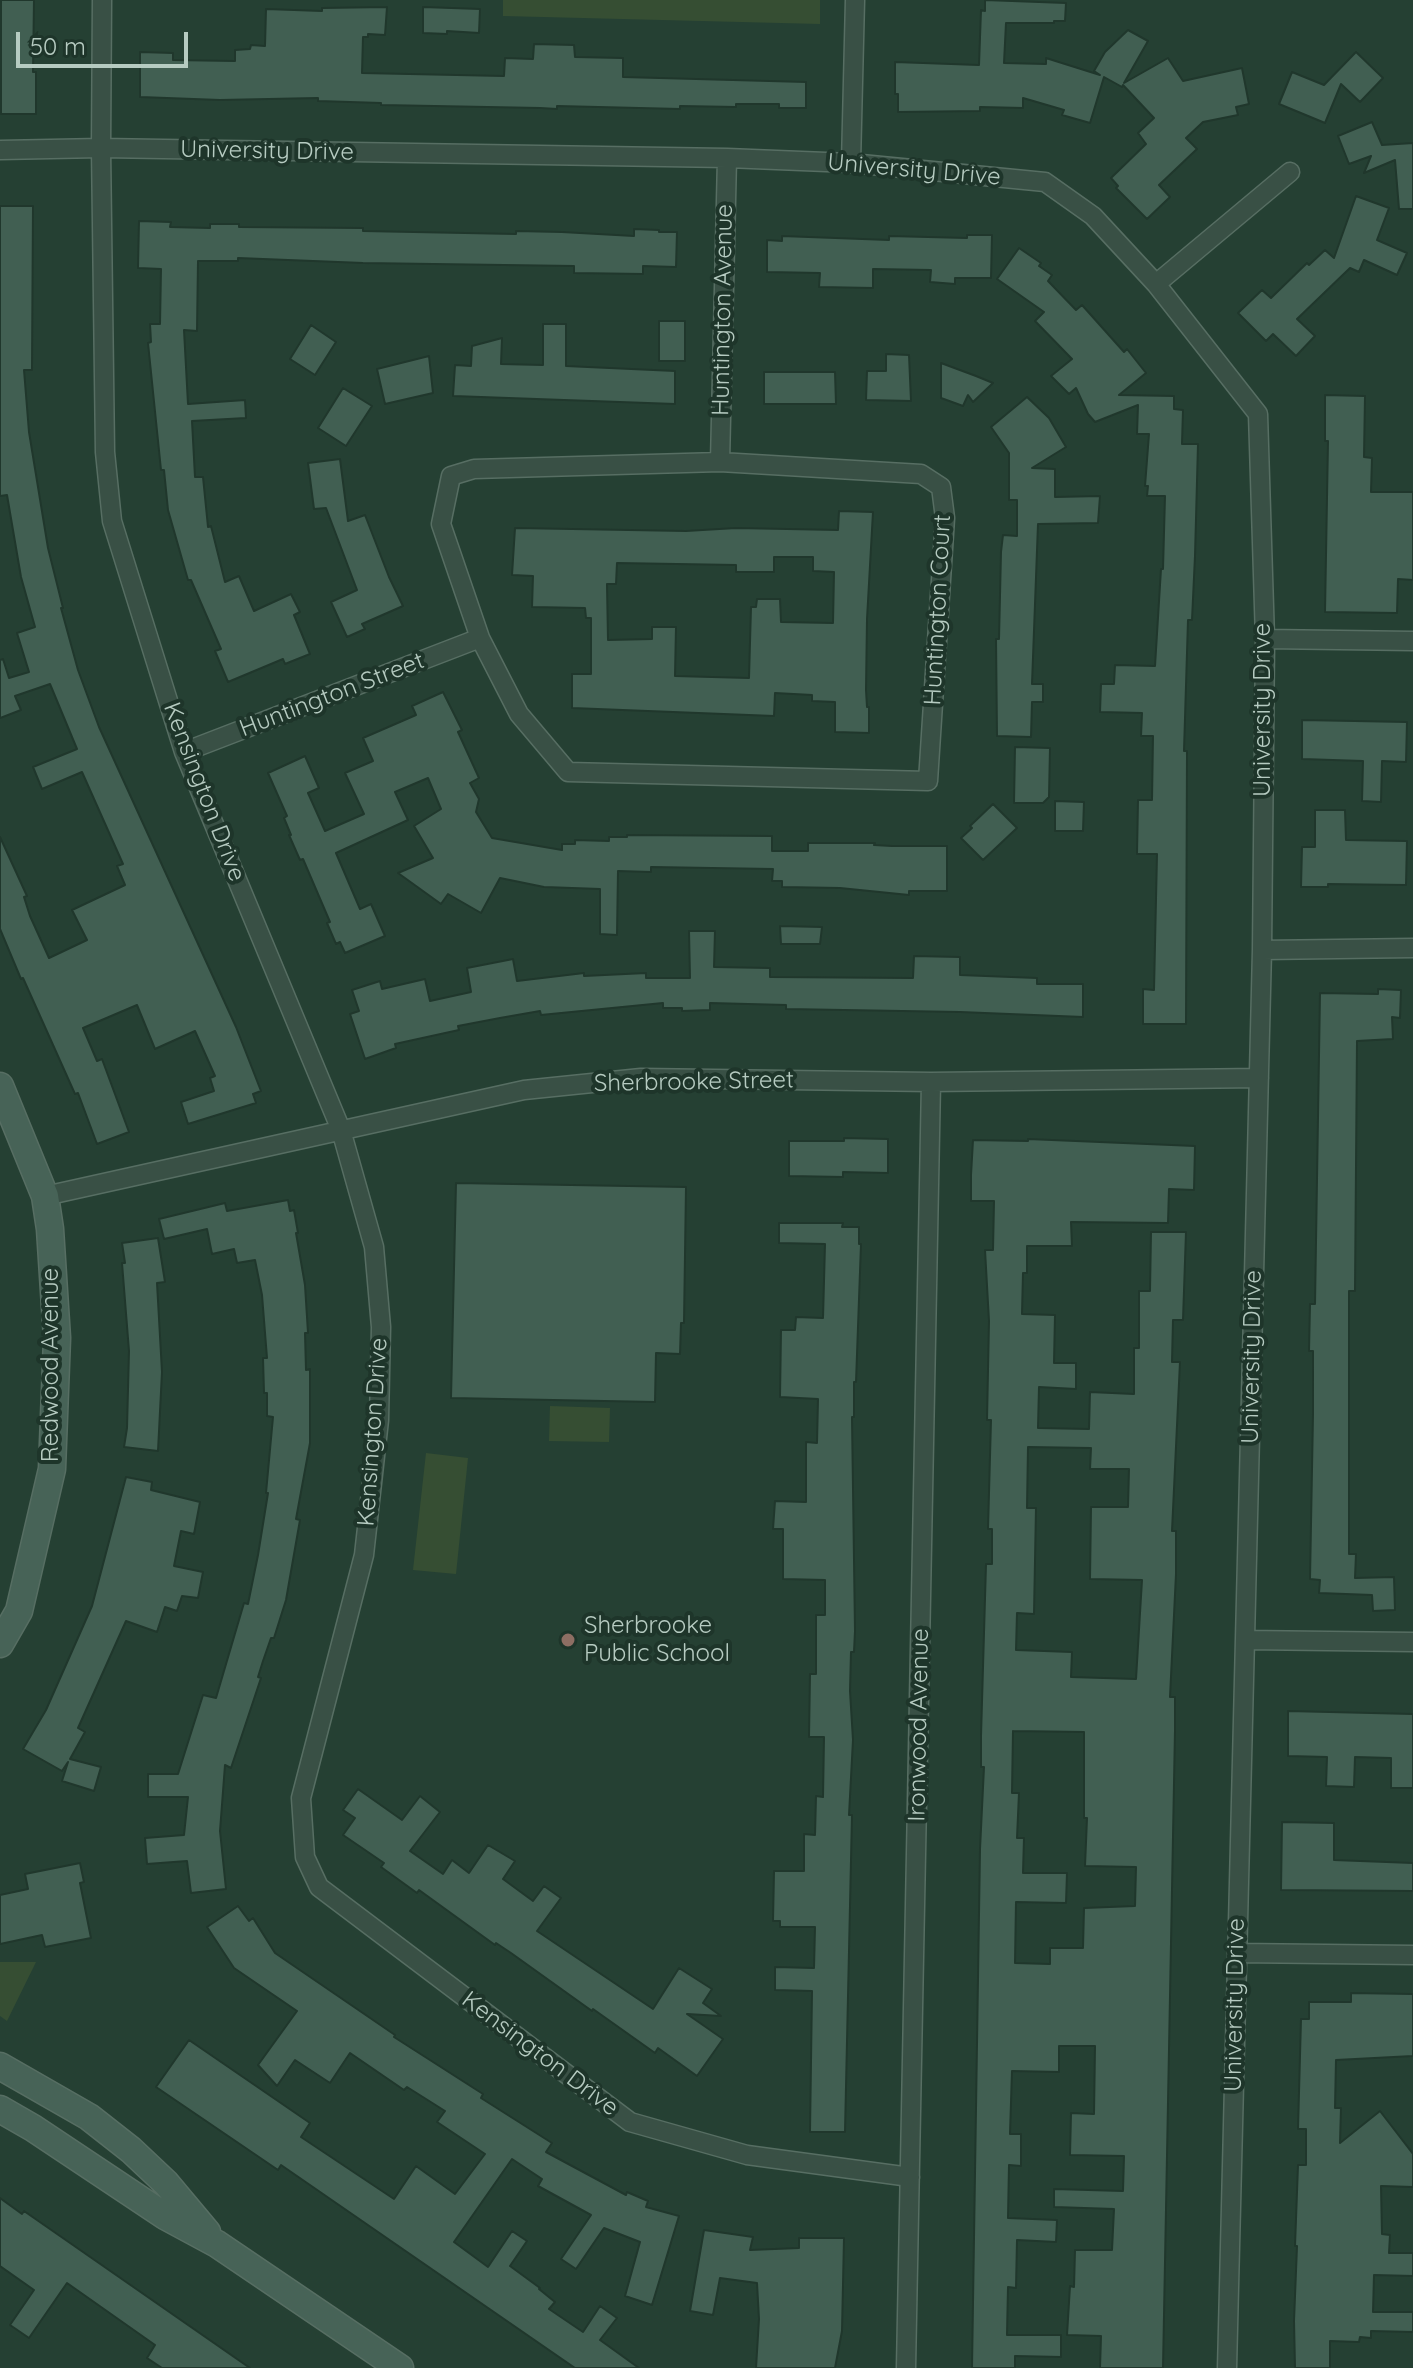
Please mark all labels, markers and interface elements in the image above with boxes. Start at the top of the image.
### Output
scale bar [20,16,192,66]
text: 50 m [30,31,86,61]
street label: University Drive [180,135,354,167]
street label: University Drive [826,148,1002,192]
street label: Huntington Avenue [707,204,739,416]
street label: Huntington Court [919,514,957,706]
street label: University Drive [1249,623,1277,797]
street label: Huntington Street [236,647,428,743]
street label: Kensington Drive [157,699,251,885]
street label: Sherbrooke Street [594,1066,794,1098]
street label: Redwood Avenue [37,1268,65,1462]
street label: University Drive [1236,1270,1268,1444]
street label: Kensington Drive [352,1337,394,1527]
place label: Sherbrooke Public School [584,1612,730,1668]
street label: Ironwood Avenue [903,1628,935,1822]
marker: Sherbrooke Public School [559,1631,577,1649]
street label: University Drive [1219,1918,1251,2092]
street label: Kensington Drive [456,1986,624,2122]

